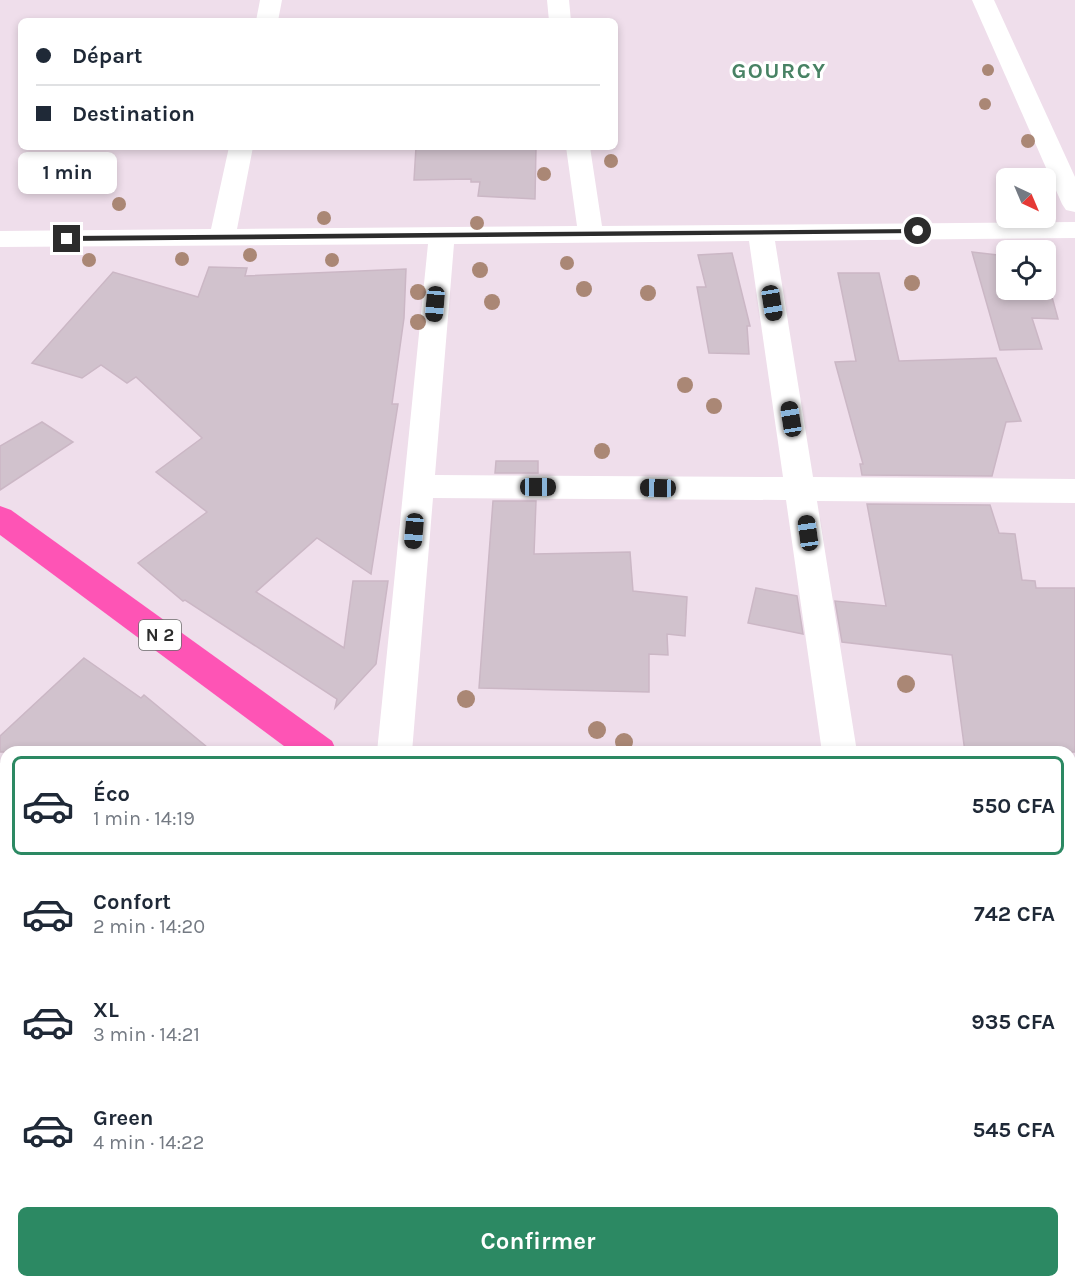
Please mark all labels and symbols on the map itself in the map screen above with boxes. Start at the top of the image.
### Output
district label: GOURCY [731,58,827,84]
callout: 1 min [17,152,116,194]
north arrow [996,168,1056,228]
route start [904,217,931,244]
route end [53,225,80,252]
car [760,284,784,322]
car [424,285,446,323]
car [779,400,803,438]
car [520,478,556,496]
car [640,479,676,497]
car [403,512,425,550]
car [797,514,819,552]
road number: N 2 [139,620,181,650]

